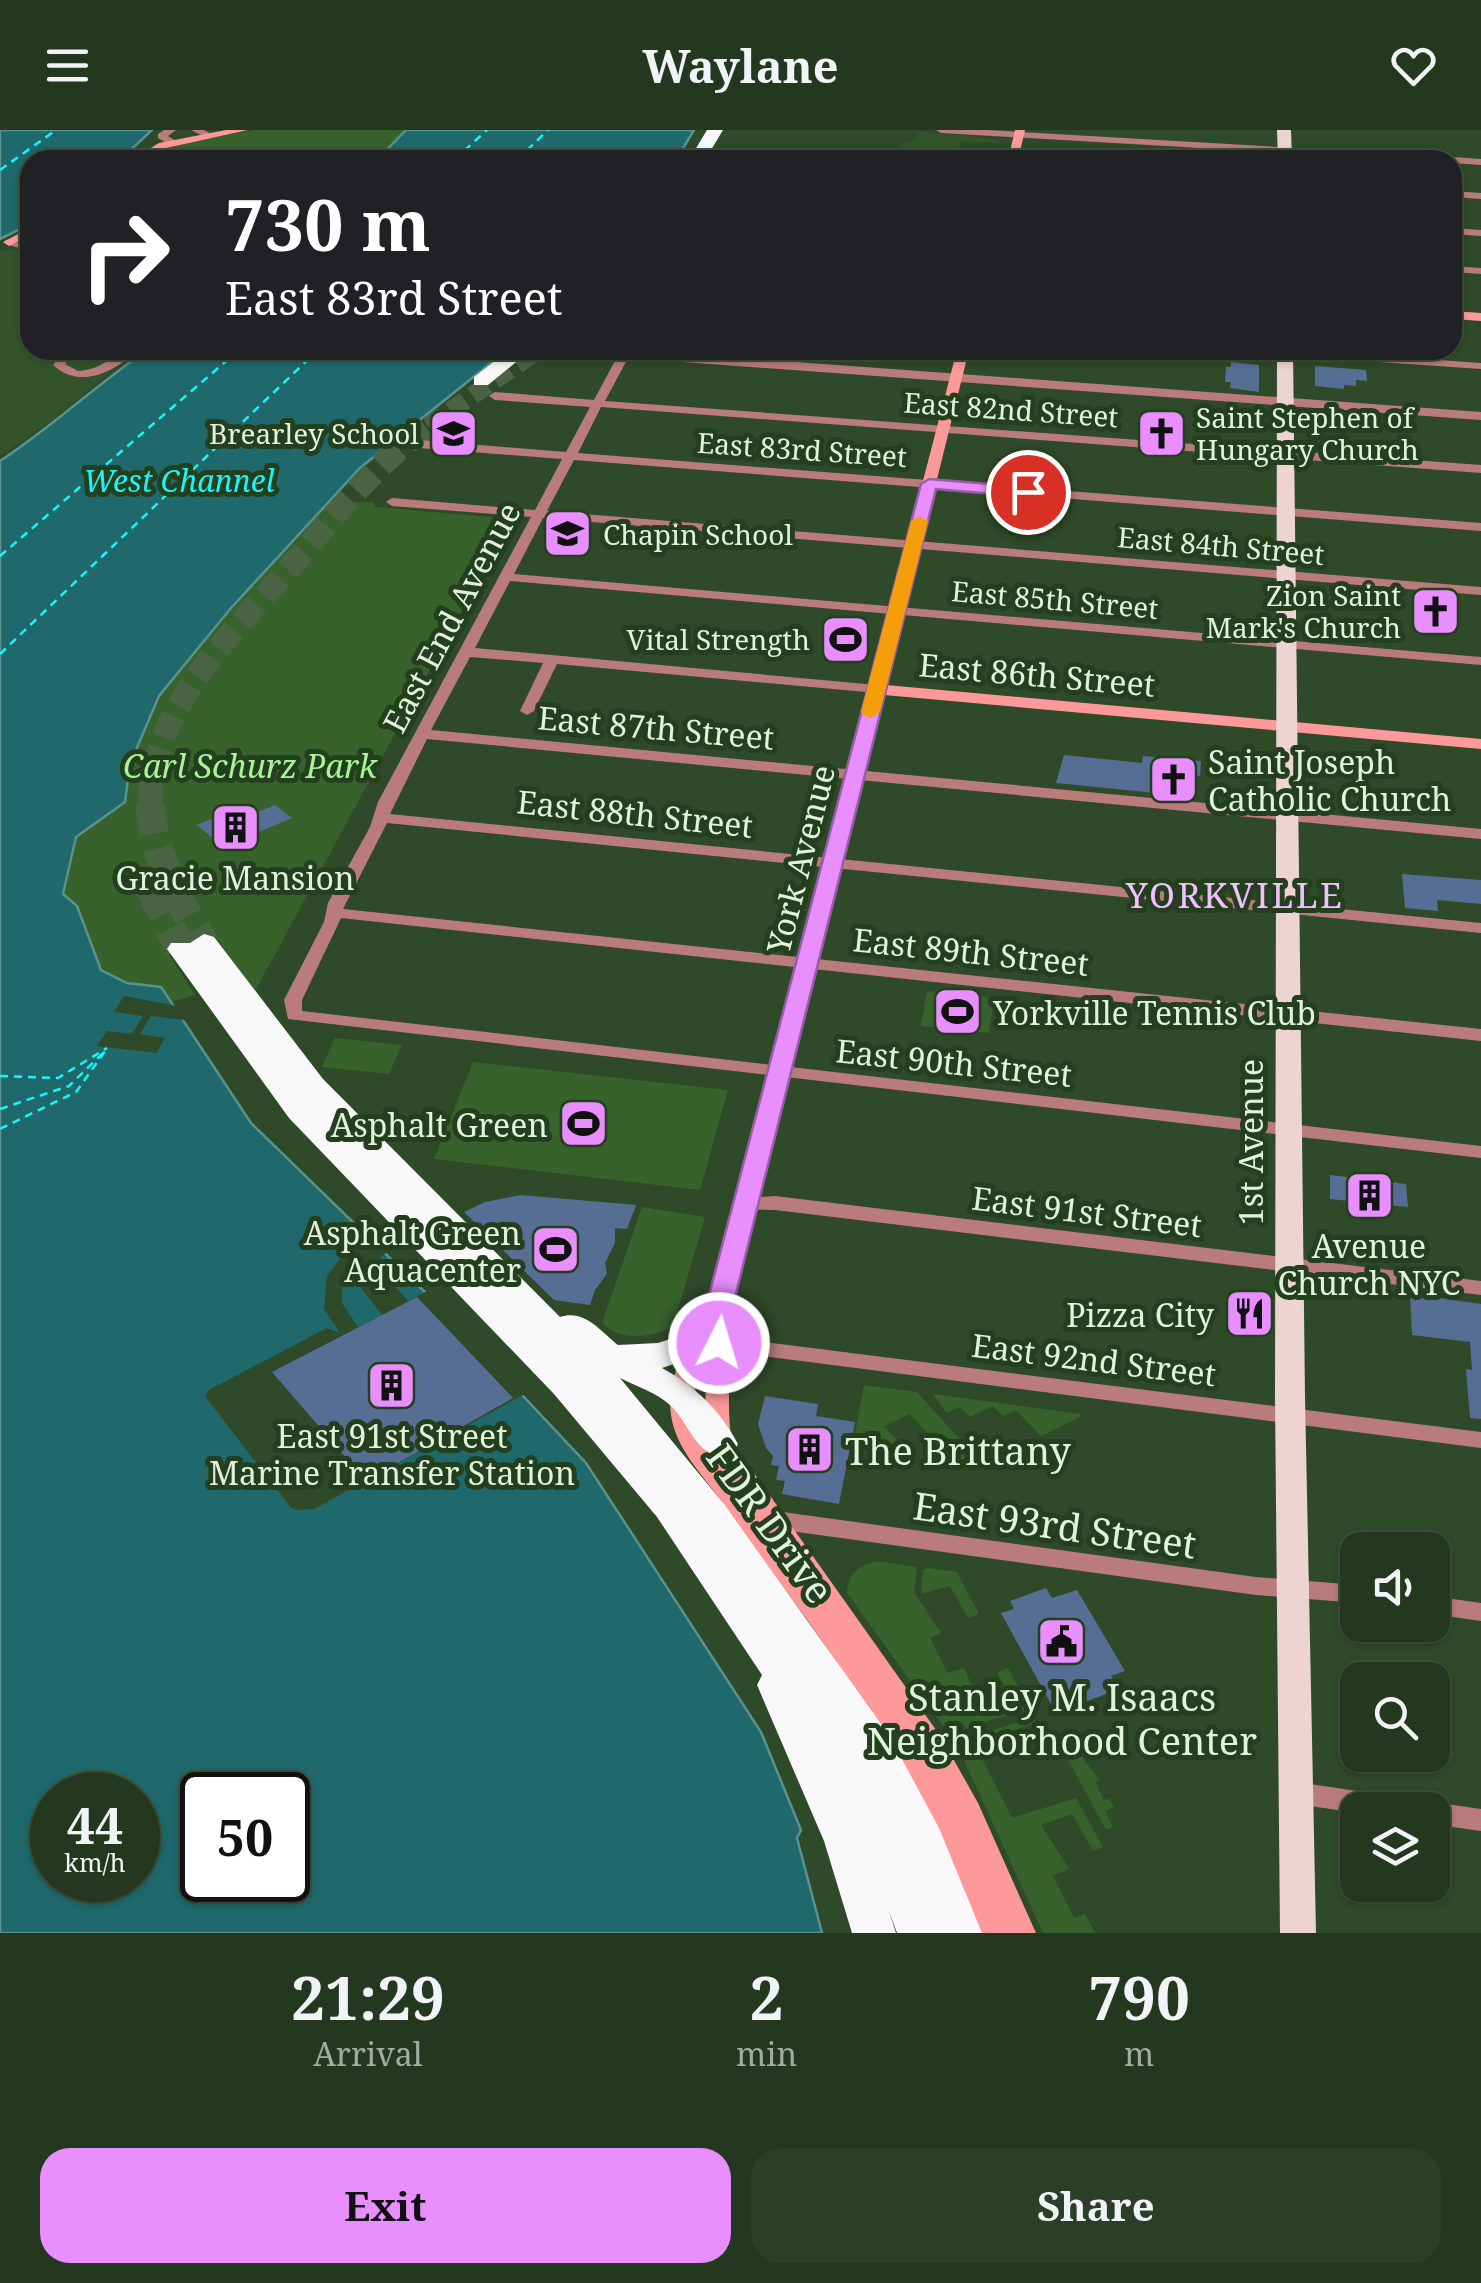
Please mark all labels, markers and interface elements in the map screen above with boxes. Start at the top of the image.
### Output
text: Waylane [643,35,838,96]
icon: menu [40,38,95,93]
icon: heart [1386,38,1441,93]
text: 730 m [225,176,431,272]
icon: right [60,190,190,320]
text: East 83rd Street [225,267,563,328]
street label: East 82nd Street [902,383,1120,435]
place label: Saint Stephen of Hungary Church [1196,398,1419,468]
school or university icon: Brearley School [428,407,480,459]
church icon: Saint Stephen of Hungary Church [1135,407,1187,459]
place label: Brearley School [209,414,419,452]
street label: East 83rd Street [696,423,908,475]
pin [986,450,1071,535]
water label: West Channel [83,460,275,501]
icon: arrive [1001,465,1056,520]
street label: East End Avenue [372,494,530,740]
school or university icon: Chapin School [542,508,594,560]
place label: Chapin School [603,515,793,553]
street label: East 84th Street [1116,517,1326,573]
street label: East 85th Street [950,571,1160,627]
place label: Zion Saint Mark's Church [1206,576,1401,646]
church icon: Zion Saint Mark's Church [1410,585,1462,637]
sports icon: Vital Strength [819,613,871,665]
place label: Vital Strength [627,620,810,658]
street label: East 86th Street [917,642,1157,706]
street label: East 87th Street [536,695,776,759]
place label: Saint Joseph Catholic Church [1208,740,1451,820]
park label: Carl Schurz Park [123,744,379,787]
church icon: Saint Joseph Catholic Church [1147,753,1199,805]
street label: York Avenue [756,760,844,959]
street label: East 88th Street [515,779,755,847]
building icon: Gracie Mansion [209,801,261,853]
place label: Gracie Mansion [115,856,355,899]
district label: YORKVILLE [1125,871,1344,918]
street label: East 89th Street [851,917,1091,985]
sports icon: Yorkville Tennis Club [932,986,984,1038]
place label: Yorkville Tennis Club [992,991,1316,1034]
street label: East 90th Street [834,1028,1074,1096]
street label: 1st Avenue [1229,1059,1272,1225]
sports icon: Asphalt Green [557,1098,609,1150]
place label: Asphalt Green [331,1103,548,1146]
building icon: Avenue Church NYC [1343,1169,1395,1221]
street label: East 91st Street [970,1176,1204,1246]
place label: Asphalt Green Aquacenter [304,1211,521,1291]
sports icon: Asphalt Green Aquacenter [530,1224,582,1276]
place label: Avenue Church NYC [1278,1224,1460,1304]
restaurant icon: Pizza City [1223,1288,1275,1340]
position arrow [667,1291,771,1395]
place label: Pizza City [1066,1293,1215,1336]
street label: East 92nd Street [969,1323,1219,1395]
building icon: East 91st Street Marine Transfer Station [366,1359,418,1411]
place label: East 91st Street Marine Transfer Station [209,1414,575,1494]
building icon: The Brittany [784,1424,836,1476]
place label: The Brittany [845,1424,1071,1476]
street label: FDR Drive [696,1433,846,1613]
street label: East 93rd Street [910,1478,1200,1570]
map controls [1340,1532,1450,1902]
button: sound [1340,1532,1450,1642]
public building icon: Stanley M. Isaacs Neighborhood Center [1036,1616,1088,1668]
button: search [1340,1662,1450,1772]
place label: Stanley M. Isaacs Neighborhood Center [867,1670,1257,1766]
speed limit sign: 50 [180,1772,310,1902]
text: 44 [67,1791,123,1859]
button: layers [1340,1792,1450,1902]
text: km/h [64,1845,126,1879]
text: 21:29 [291,1956,445,2038]
text: 2 [750,1956,784,2038]
text: 790 [1088,1956,1190,2038]
text: Arrival [313,2032,423,2075]
text: min [736,2032,797,2075]
text: m [1124,2032,1154,2075]
button: Exit [40,2148,731,2263]
button: Share [751,2148,1441,2263]

